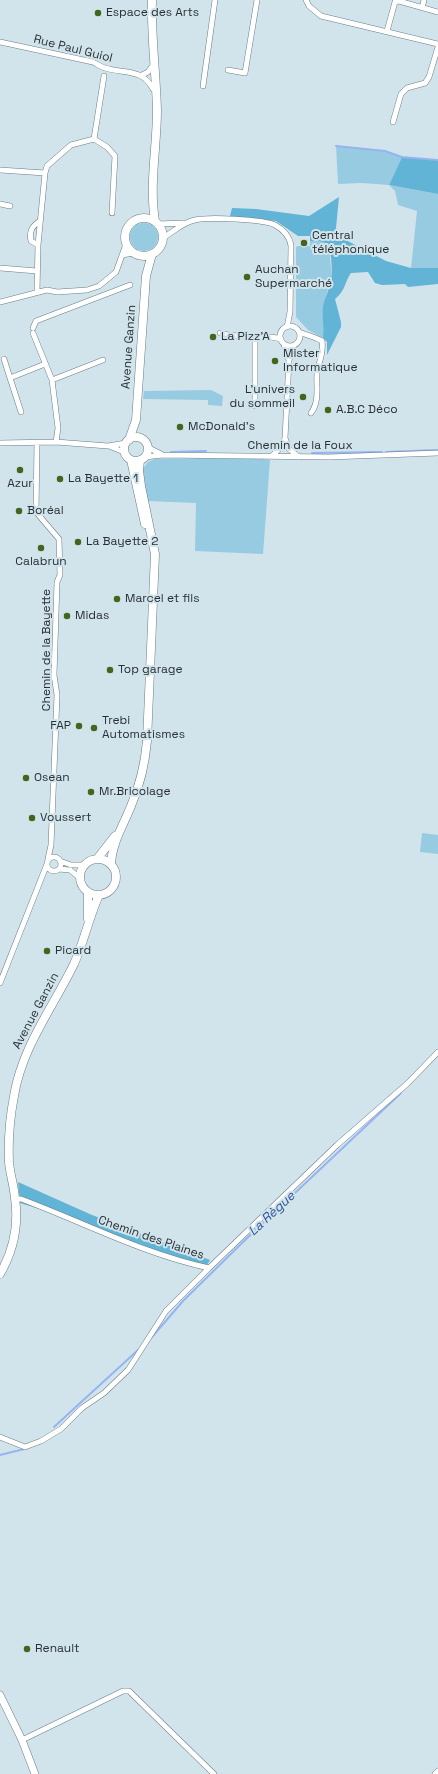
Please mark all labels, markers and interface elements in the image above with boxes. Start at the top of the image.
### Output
place label: Espace des Arts [106,6,199,20]
marker: Espace des Arts [93,8,103,18]
street label: Rue Paul Guiol [32,32,114,66]
place label: Central téléphonique [312,229,389,257]
marker: Central téléphonique [299,238,309,248]
place label: Auchan Supermarché [255,263,332,291]
marker: Auchan Supermarché [242,272,252,282]
street label: Avenue Ganzin [119,305,139,389]
place label: La Pizz'A [221,330,270,344]
marker: La Pizz'A [208,332,218,342]
place label: Mister Informatique [283,347,358,375]
marker: Mister Informatique [270,356,280,366]
place label: L'univers du sommeil [229,383,295,411]
marker: L'univers du sommeil [298,392,308,402]
place label: A.B.C Déco [336,403,398,417]
marker: A.B.C Déco [323,405,333,415]
place label: McDonald's [188,420,255,434]
marker: McDonald's [175,422,185,432]
street label: Chemin de la Foux [248,439,352,453]
marker: Azur [15,465,25,475]
place label: La Bayette 1 [68,472,138,486]
marker: La Bayette 1 [55,474,65,484]
place label: Azur [7,477,33,491]
place label: Boréal [27,504,64,518]
marker: Boréal [14,506,24,516]
place label: La Bayette 2 [86,535,158,549]
marker: La Bayette 2 [73,537,83,547]
marker: Calabrun [36,543,46,553]
place label: Calabrun [15,555,67,569]
street label: Chemin de la Bayette [40,589,54,711]
place label: Marcel et fils [125,592,200,606]
marker: Marcel et fils [112,594,122,604]
place label: Midas [75,609,109,623]
marker: Midas [62,611,72,621]
place label: Top garage [118,663,183,677]
marker: Top garage [105,665,115,675]
place label: Trebi Automatismes [102,714,185,742]
place label: FAP [50,719,71,733]
marker: FAP [74,721,84,731]
marker: Trebi Automatismes [89,723,99,733]
place label: Osean [34,771,70,785]
marker: Osean [21,773,31,783]
place label: Mr.Bricolage [99,785,171,799]
marker: Mr.Bricolage [86,787,96,797]
place label: Voussert [40,811,92,825]
marker: Voussert [27,813,37,823]
place label: Picard [55,944,91,958]
marker: Picard [42,946,52,956]
street label: Avenue Ganzin [10,970,62,1052]
water label: La Règue [246,1189,298,1239]
street label: Chemin des Plaines [96,1213,206,1263]
place label: Renault [35,1642,80,1656]
marker: Renault [22,1644,32,1654]

